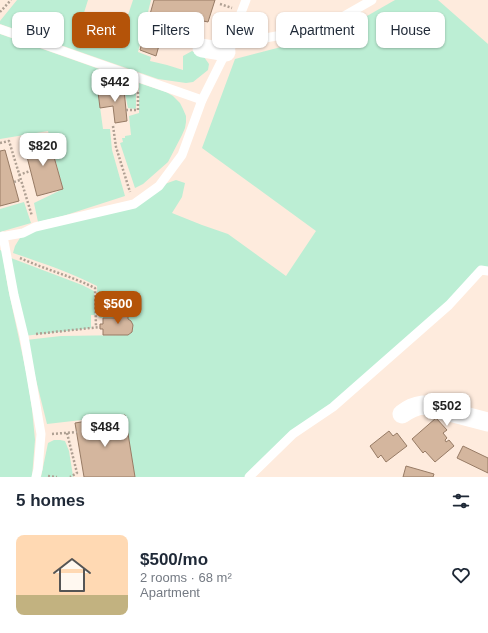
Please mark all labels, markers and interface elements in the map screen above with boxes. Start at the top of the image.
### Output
chip: Buy [12,12,64,48]
chip: Rent [72,12,130,48]
chip: Filters [138,12,204,48]
chip: New [212,12,268,48]
chip: Apartment [276,12,368,48]
chip: House [376,12,445,48]
pin: $442 [91,69,139,103]
text: $442 [101,74,129,89]
pin: $820 [19,133,67,167]
text: $820 [29,138,57,153]
pin: $500 [94,291,142,325]
text: $500 [104,296,132,311]
pin: $502 [423,393,471,427]
text: $502 [433,398,461,413]
pin: $484 [81,414,129,448]
text: $484 [91,419,119,434]
icon: filters [450,490,472,512]
text: 5 homes [16,491,85,510]
text: $500/mo [140,550,208,569]
icon: home [48,551,96,599]
icon: heart [450,564,472,586]
text: 2 rooms · 68 m² [140,570,232,585]
text: Apartment [140,585,200,600]

